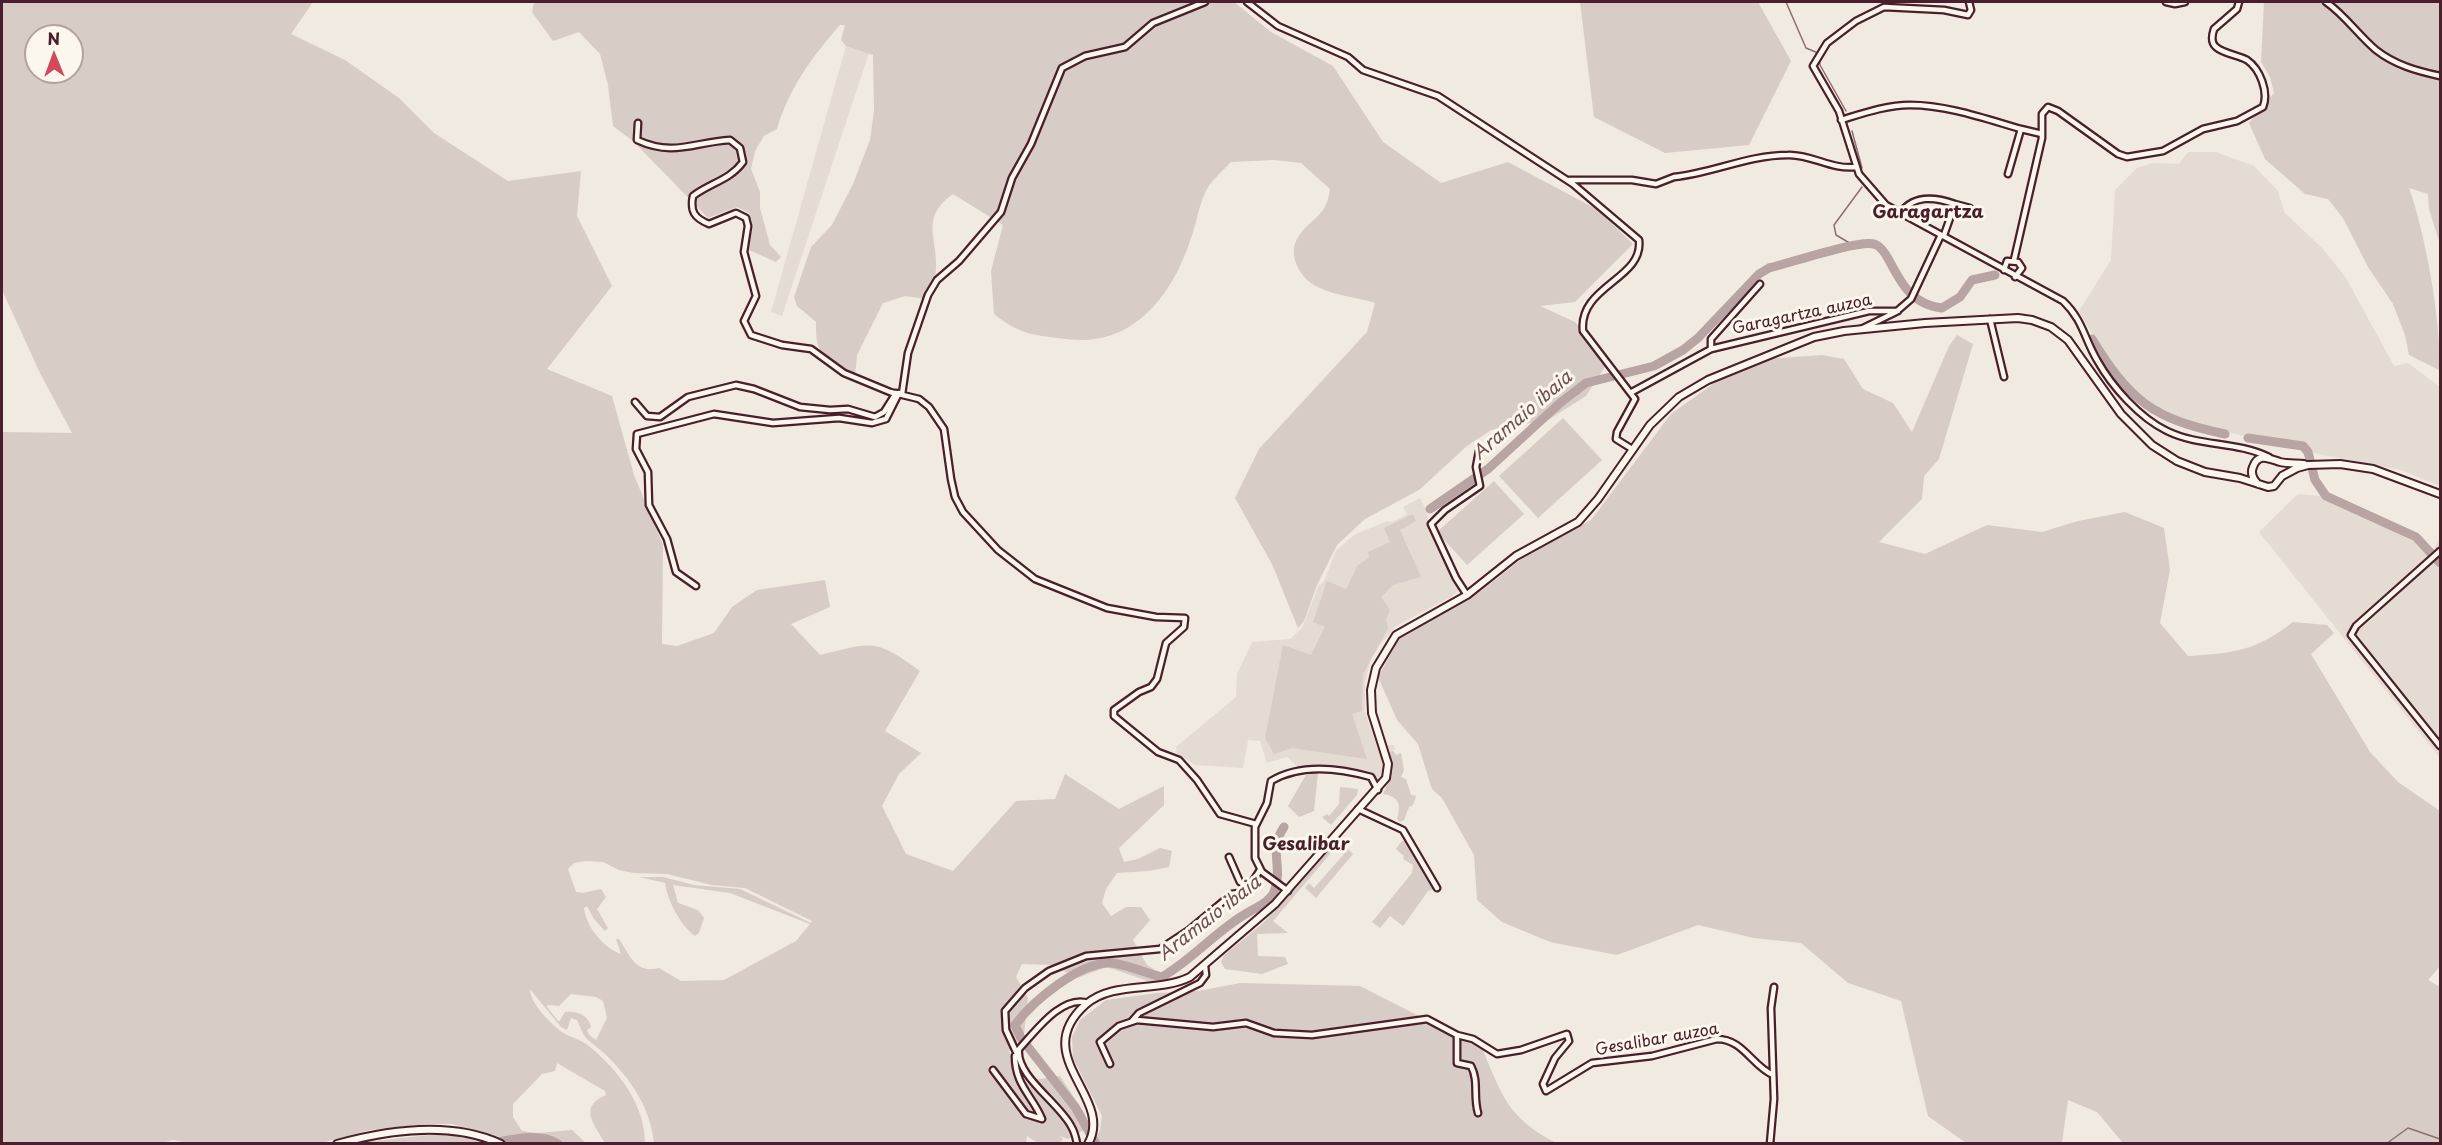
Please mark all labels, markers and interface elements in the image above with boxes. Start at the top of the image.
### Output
north arrow [24,24,84,84]
text: N [47,26,60,50]
district label: Garagartza [1872,202,1984,224]
street label: Garagartza auzoa [1730,291,1874,339]
water label: Aramaio ibaia [1469,367,1577,465]
district label: Gesalibar [1262,834,1350,856]
water label: Aramaio ibaia [1154,872,1266,966]
street label: Gesalibar auzoa [1594,1020,1720,1060]

